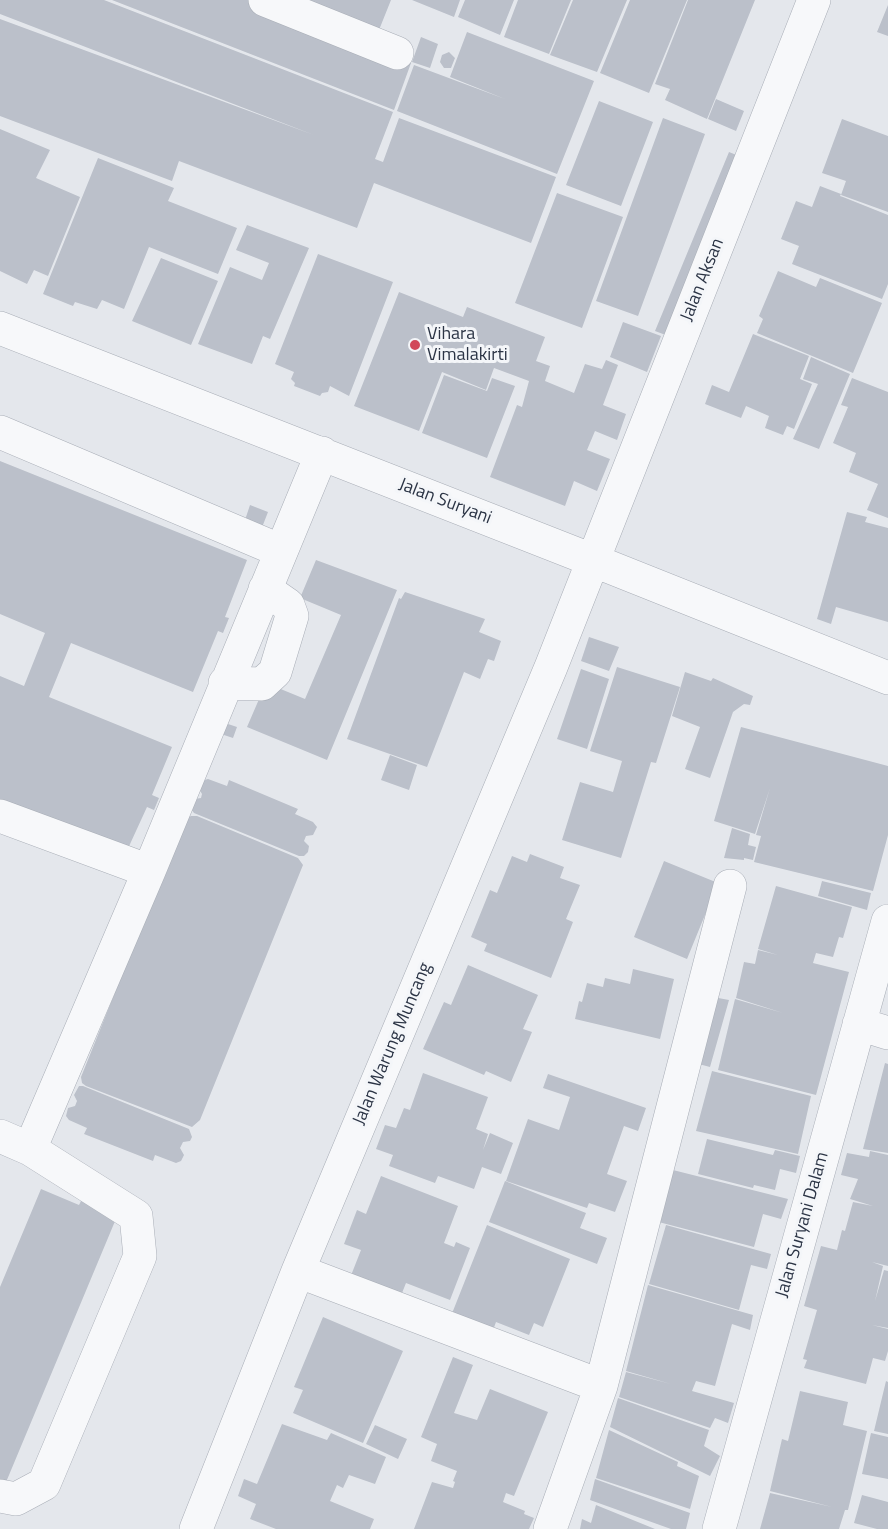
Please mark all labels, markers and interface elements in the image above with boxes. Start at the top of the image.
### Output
street label: Jalan Aksan [677,235,729,325]
place label: Vihara Vimalakirti [427,324,508,366]
marker: Vihara Vimalakirti [408,338,422,352]
street label: Jalan Suryani [396,474,494,530]
street label: Jalan Warung Muncang [349,959,437,1129]
street label: Jalan Suryani Dalam [772,1150,834,1300]

